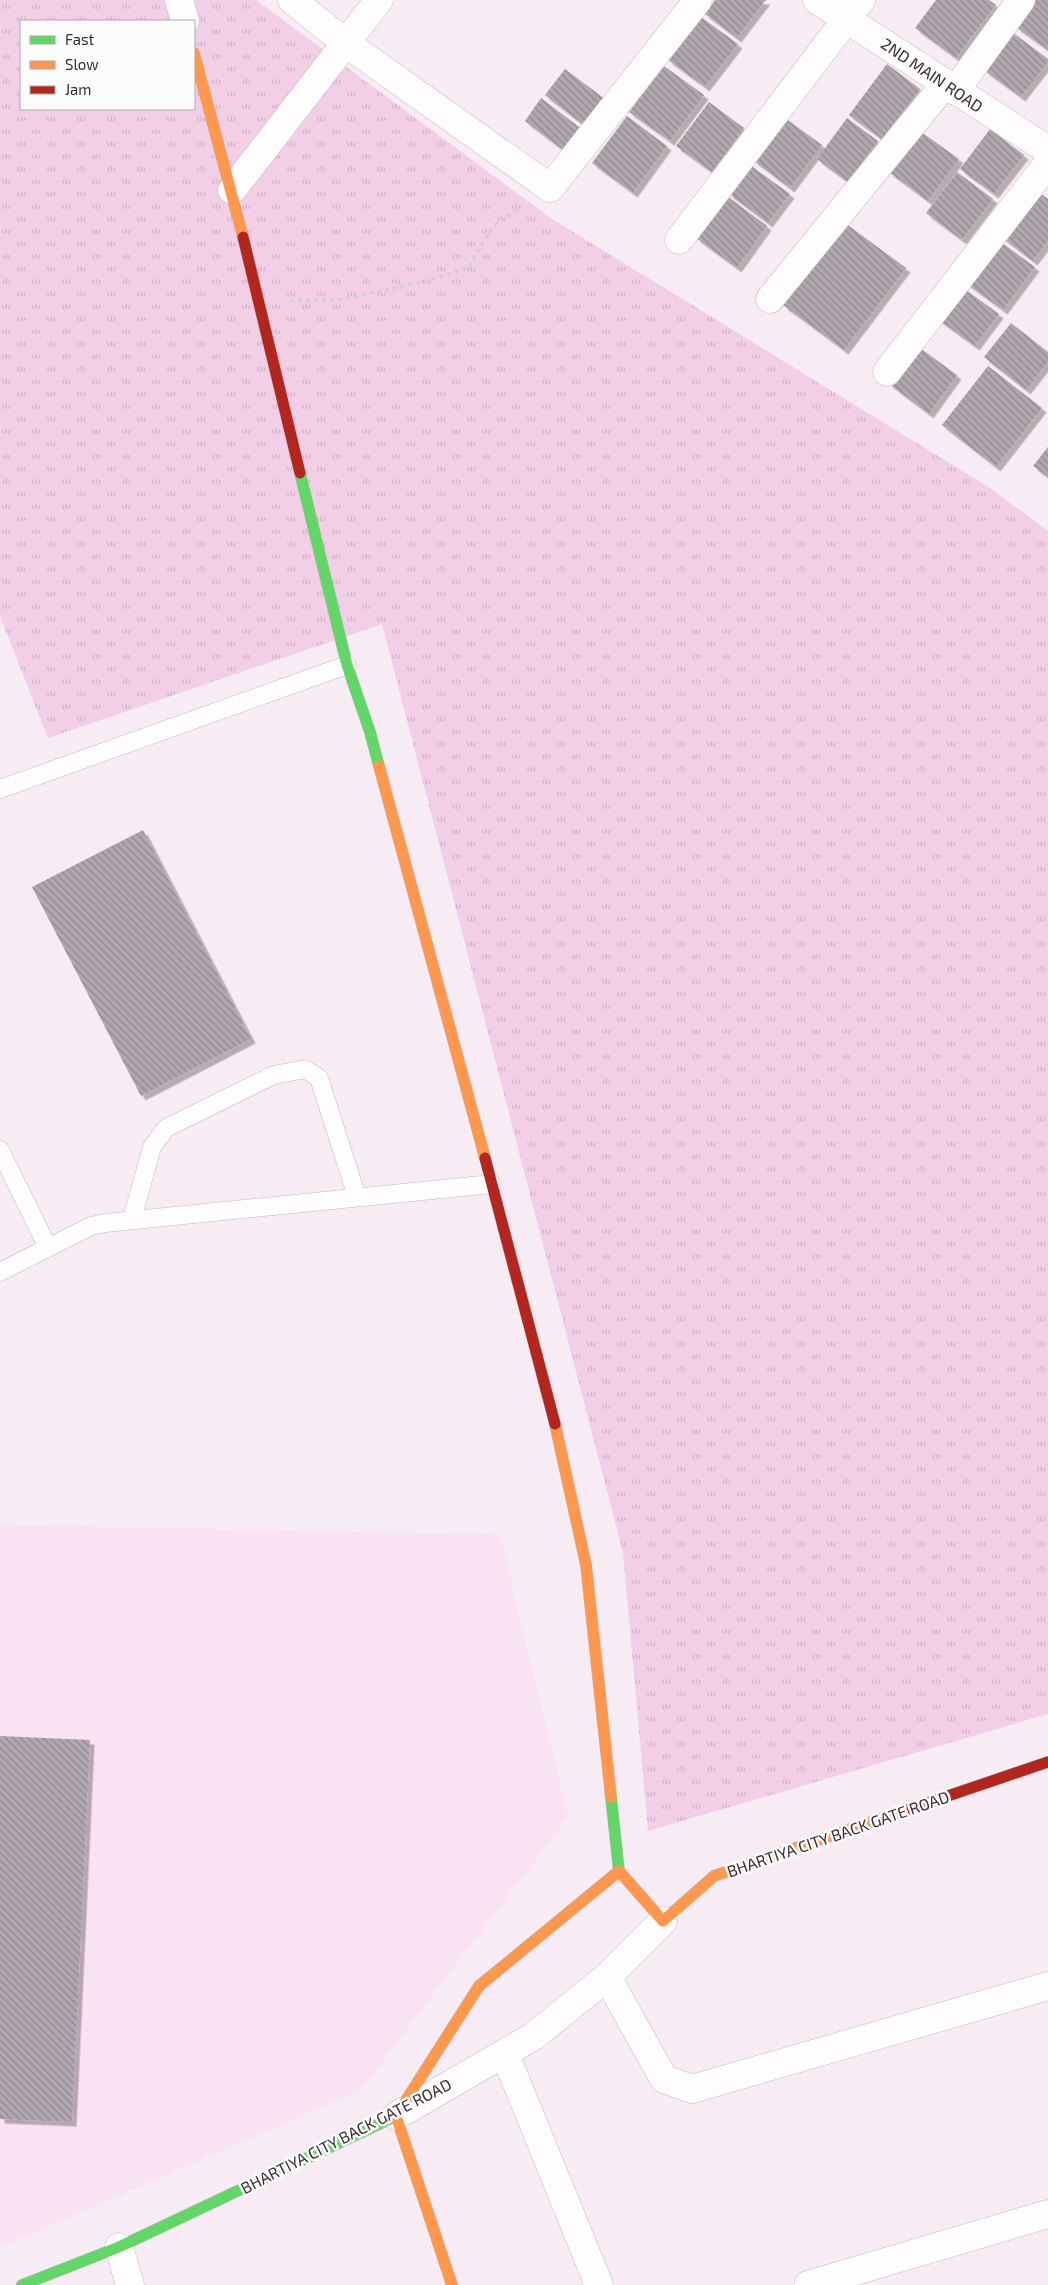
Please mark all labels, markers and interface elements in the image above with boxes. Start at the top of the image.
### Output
legend [20,20,195,110]
text: Fast [65,30,95,48]
street label: 2ND MAIN ROAD [878,34,987,116]
text: Slow [65,55,99,73]
text: Jam [65,80,91,98]
street label: BHARTIYA CITY BACK GATE ROAD [724,1786,951,1881]
street label: BHARTIYA CITY BACK GATE ROAD [237,2074,454,2197]

